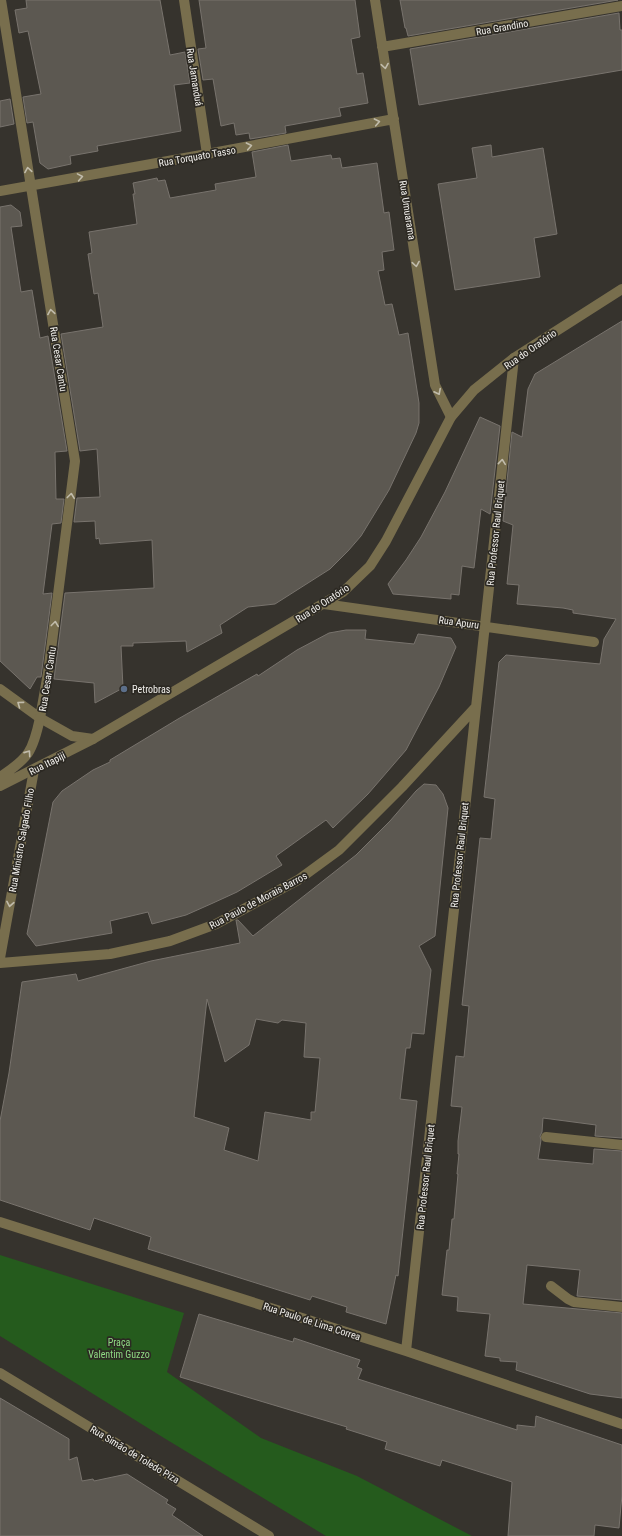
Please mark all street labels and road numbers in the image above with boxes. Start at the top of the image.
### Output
street label: Rua Grandino [475,17,529,37]
street label: Rua Jamanduá [184,47,205,107]
street label: Rua Torquato Tasso [158,144,236,169]
street label: Rua Umuarama [397,180,418,241]
street label: Rua Cesar Cantu [48,326,69,392]
street label: Rua do Oratório [502,327,559,372]
street label: Rua Professor Raul Briquet [484,480,506,586]
street label: Rua do Oratório [294,582,351,625]
street label: Rua Apuru [438,614,480,631]
street label: Rua Cesar Cantu [37,646,58,712]
street label: Rua Itapiji [27,750,67,777]
street label: Rua Ministro Salgado Filho [7,787,36,893]
street label: Rua Professor Raul Briquet [448,802,470,908]
street label: Rua Paulo de Morais Barros [207,870,309,931]
street label: Rua Professor Raul Briquet [414,1124,436,1230]
street label: Rua Paulo de Lima Correa [262,1301,362,1342]
street label: Rua Simão de Toledo Piza [88,1423,182,1486]

